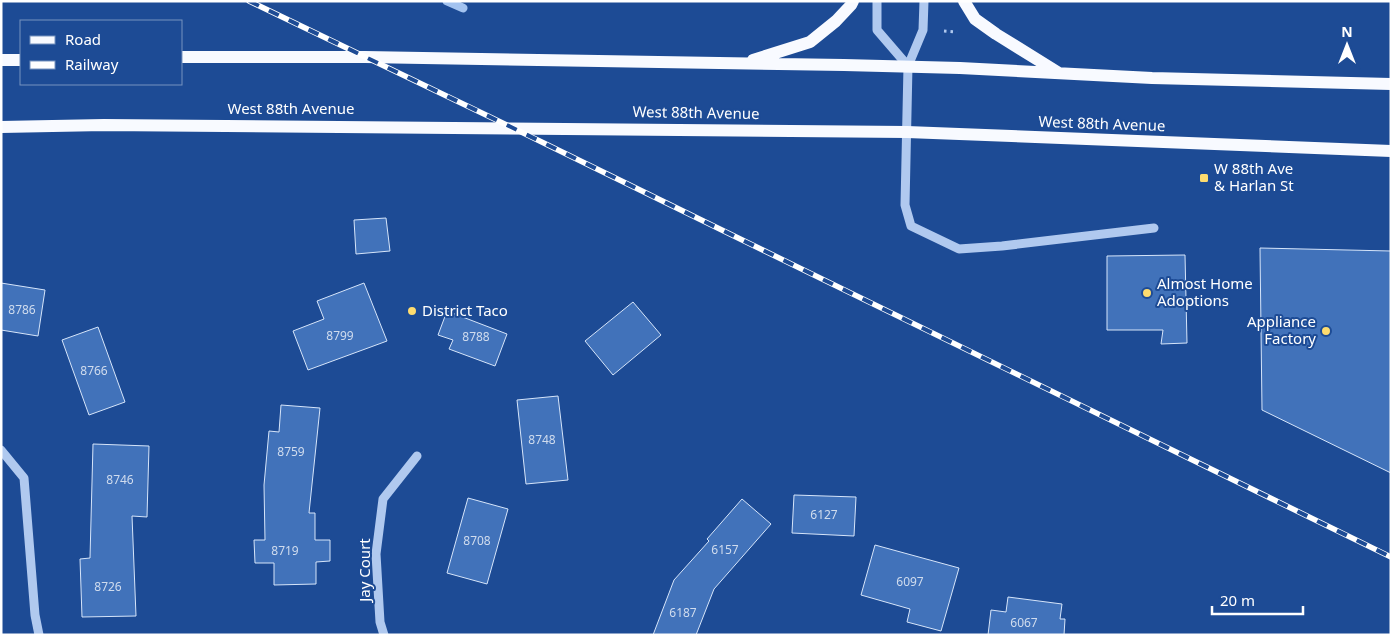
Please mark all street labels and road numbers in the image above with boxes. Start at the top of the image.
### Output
street label: West 88th Avenue [227,98,355,118]
street label: West 88th Avenue [632,101,760,123]
street label: West 88th Avenue [1038,111,1166,135]
street label: Jay Court [354,538,374,604]

